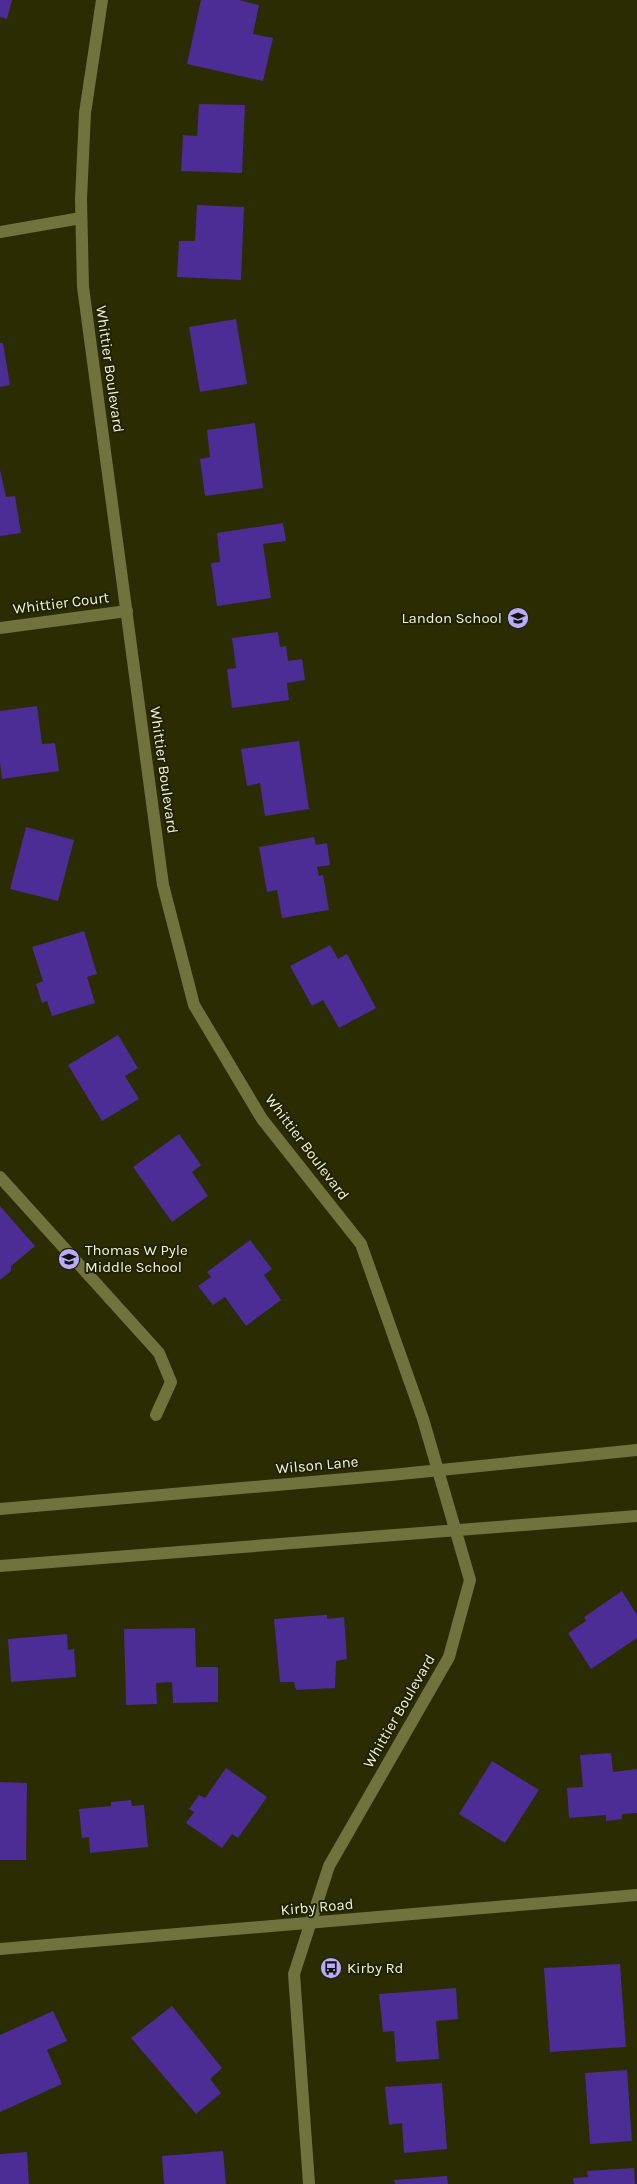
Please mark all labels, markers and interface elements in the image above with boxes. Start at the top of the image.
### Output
street label: Whittier Boulevard [92,304,128,434]
street label: Whittier Court [12,588,111,618]
school or university icon: Landon School [506,606,530,630]
place label: Landon School [402,609,502,627]
street label: Whittier Boulevard [146,705,182,835]
street label: Whittier Boulevard [261,1090,353,1204]
place label: Thomas W Pyle Middle School [85,1241,188,1276]
school or university icon: Thomas W Pyle Middle School [57,1247,81,1271]
street label: Wilson Lane [275,1452,359,1478]
street label: Whittier Boulevard [359,1651,439,1771]
street label: Kirby Road [280,1895,354,1919]
bus stop icon: Kirby Rd [319,1956,343,1980]
place label: Kirby Rd [347,1959,404,1977]

